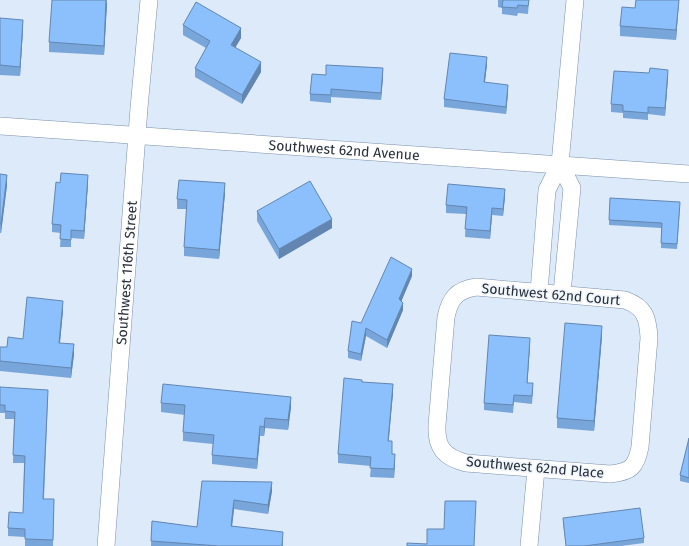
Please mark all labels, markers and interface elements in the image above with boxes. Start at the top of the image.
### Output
street label: Southwest 62nd Avenue [268,137,420,164]
street label: Southwest 116th Street [113,199,141,346]
street label: Southwest 62nd Court [481,280,622,309]
street label: Southwest 62nd Place [465,453,605,482]

